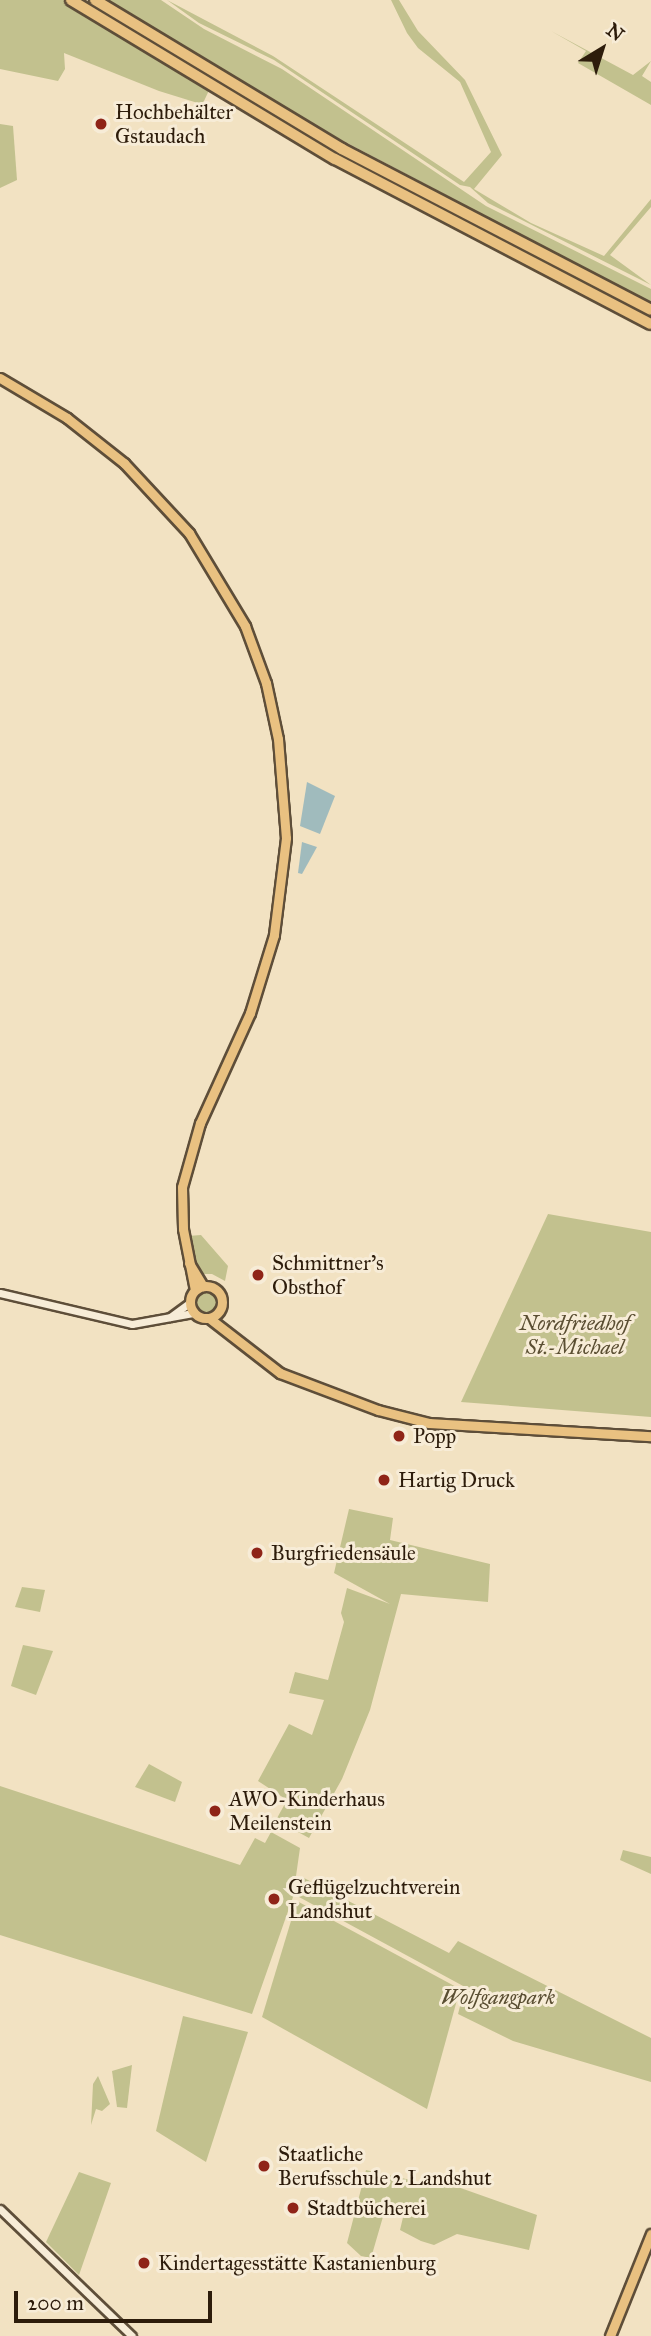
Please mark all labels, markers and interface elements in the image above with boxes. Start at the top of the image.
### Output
north arrow [567,14,637,84]
text: N [602,18,629,46]
place label: Hochbehälter Gstaudach [115,99,233,149]
marker: Hochbehälter Gstaudach [93,116,109,132]
place label: Schmittner's Obsthof [272,1250,384,1300]
marker: Schmittner's Obsthof [250,1267,266,1283]
park label: Nordfriedhof St.-Michael [519,1310,631,1360]
place label: Popp [413,1423,456,1449]
marker: Popp [391,1428,407,1444]
place label: Hartig Druck [398,1467,515,1493]
marker: Hartig Druck [376,1472,392,1488]
place label: Burgfriedensäule [271,1540,416,1566]
marker: Burgfriedensäule [249,1545,265,1561]
place label: AWO-Kinderhaus Meilenstein [229,1786,385,1836]
marker: AWO-Kinderhaus Meilenstein [207,1803,223,1819]
place label: Geflügelzuchtverein Landshut [288,1874,460,1924]
marker: Geflügelzuchtverein Landshut [266,1891,282,1907]
park label: Wolfgangpark [441,1984,555,2010]
place label: Staatliche Berufsschule 2 Landshut [278,2141,492,2191]
marker: Staatliche Berufsschule 2 Landshut [256,2158,272,2174]
place label: Stadtbücherei [307,2195,426,2221]
marker: Stadtbücherei [285,2200,301,2216]
place label: Kindertagesstätte Kastanienburg [158,2250,436,2276]
marker: Kindertagesstätte Kastanienburg [136,2255,152,2271]
scale bar [18,2276,215,2320]
text: 200 m [27,2290,84,2316]

